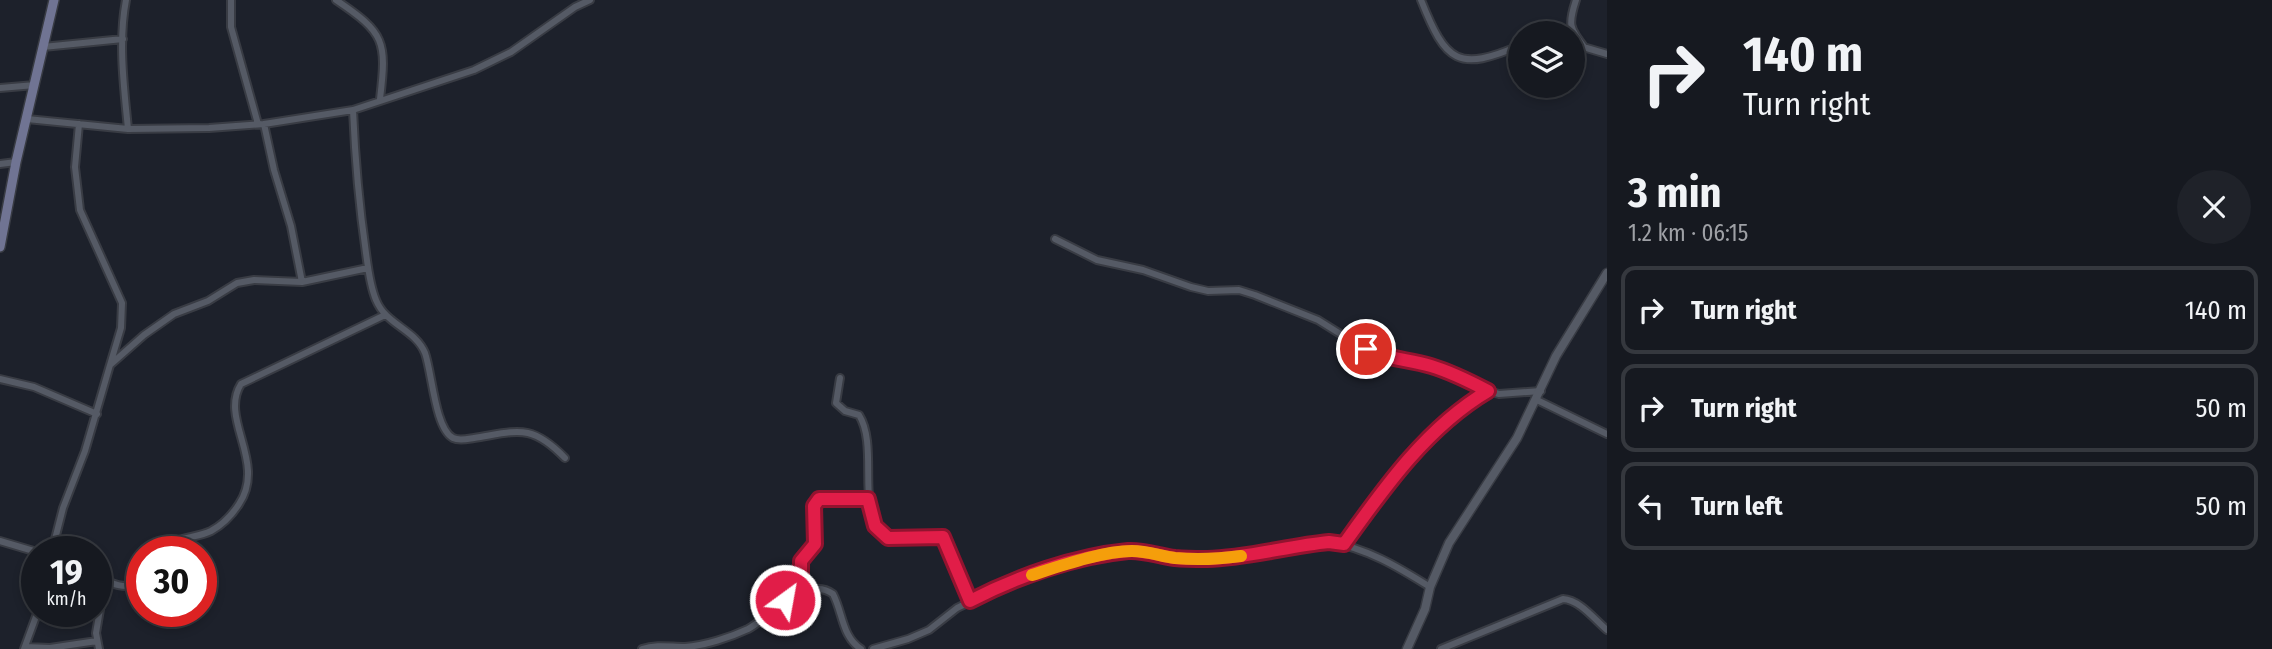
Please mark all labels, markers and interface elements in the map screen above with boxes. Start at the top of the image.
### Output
map controls [1508,21,1585,98]
button: layers [1508,21,1585,98]
text: 140 m [1743,25,1863,84]
icon: right [1628,28,1719,119]
text: Turn right [1743,85,1870,123]
text: 3 min [1628,168,1722,218]
button: close [2177,170,2251,244]
text: 1.2 km · 06:15 [1628,219,1748,247]
icon: right [1632,291,1670,329]
text: Turn right [1691,295,1797,326]
text: 140 m [2185,295,2247,326]
pin [1336,319,1396,379]
icon: arrive [1347,330,1385,368]
icon: right [1632,389,1670,427]
text: Turn right [1691,393,1797,424]
text: 50 m [2195,393,2247,424]
icon: left [1632,487,1670,525]
text: Turn left [1691,491,1783,522]
text: 50 m [2195,491,2247,522]
speed limit sign: 30 [126,536,217,627]
text: 19 [50,551,83,593]
position arrow [748,563,822,637]
text: km/h [46,588,87,610]

